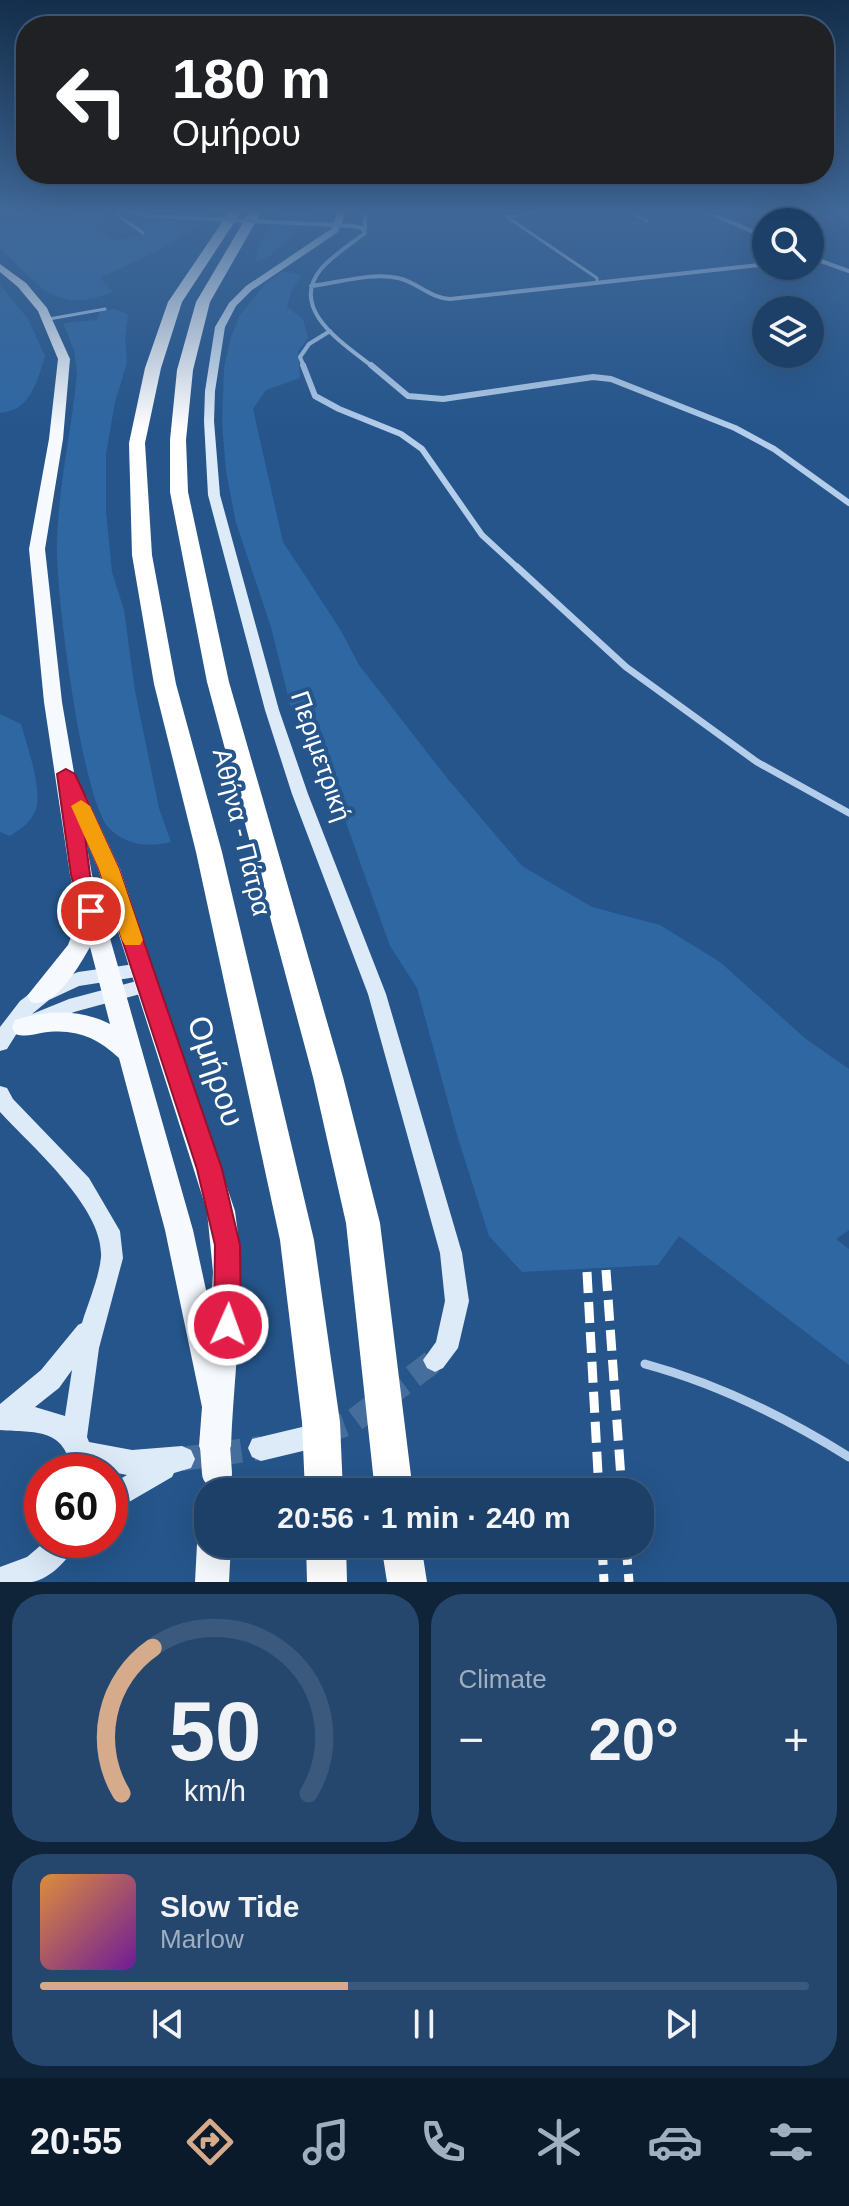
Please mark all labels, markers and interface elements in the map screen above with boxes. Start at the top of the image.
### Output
text: 180 m [172,47,331,110]
icon: left [40,48,144,152]
text: Ομήρου [172,113,301,154]
map controls [752,208,824,368]
button: search [752,208,824,280]
button: layers [752,296,824,368]
street label: Περιμετρική [285,687,357,825]
street label: Αθήνα - Πάτρα [207,745,277,919]
pin [57,877,125,945]
icon: arrive [69,889,113,933]
street label: Ομήρου [180,1011,252,1131]
position arrow [186,1283,270,1367]
speed limit sign: 60 [24,1454,128,1558]
text: 20:56 · 1 min · 240 m [277,1501,571,1534]
text: Climate [459,1664,547,1694]
text: 50 [169,1685,262,1778]
text: 20° [588,1706,679,1773]
text: − [459,1715,484,1764]
text: + [783,1715,809,1764]
text: km/h [184,1775,246,1807]
text: Slow Tide [160,1890,299,1923]
text: Marlow [160,1924,244,1954]
icon: previous [146,2002,190,2046]
icon: pause [402,2002,446,2046]
icon: next [659,2002,703,2046]
icon: directions [182,2114,238,2170]
icon: music [298,2114,354,2170]
icon: phone [415,2114,471,2170]
icon: climate [531,2114,587,2170]
icon: car [647,2114,703,2170]
icon: filters [763,2114,819,2170]
text: 20:55 [30,2121,122,2162]

